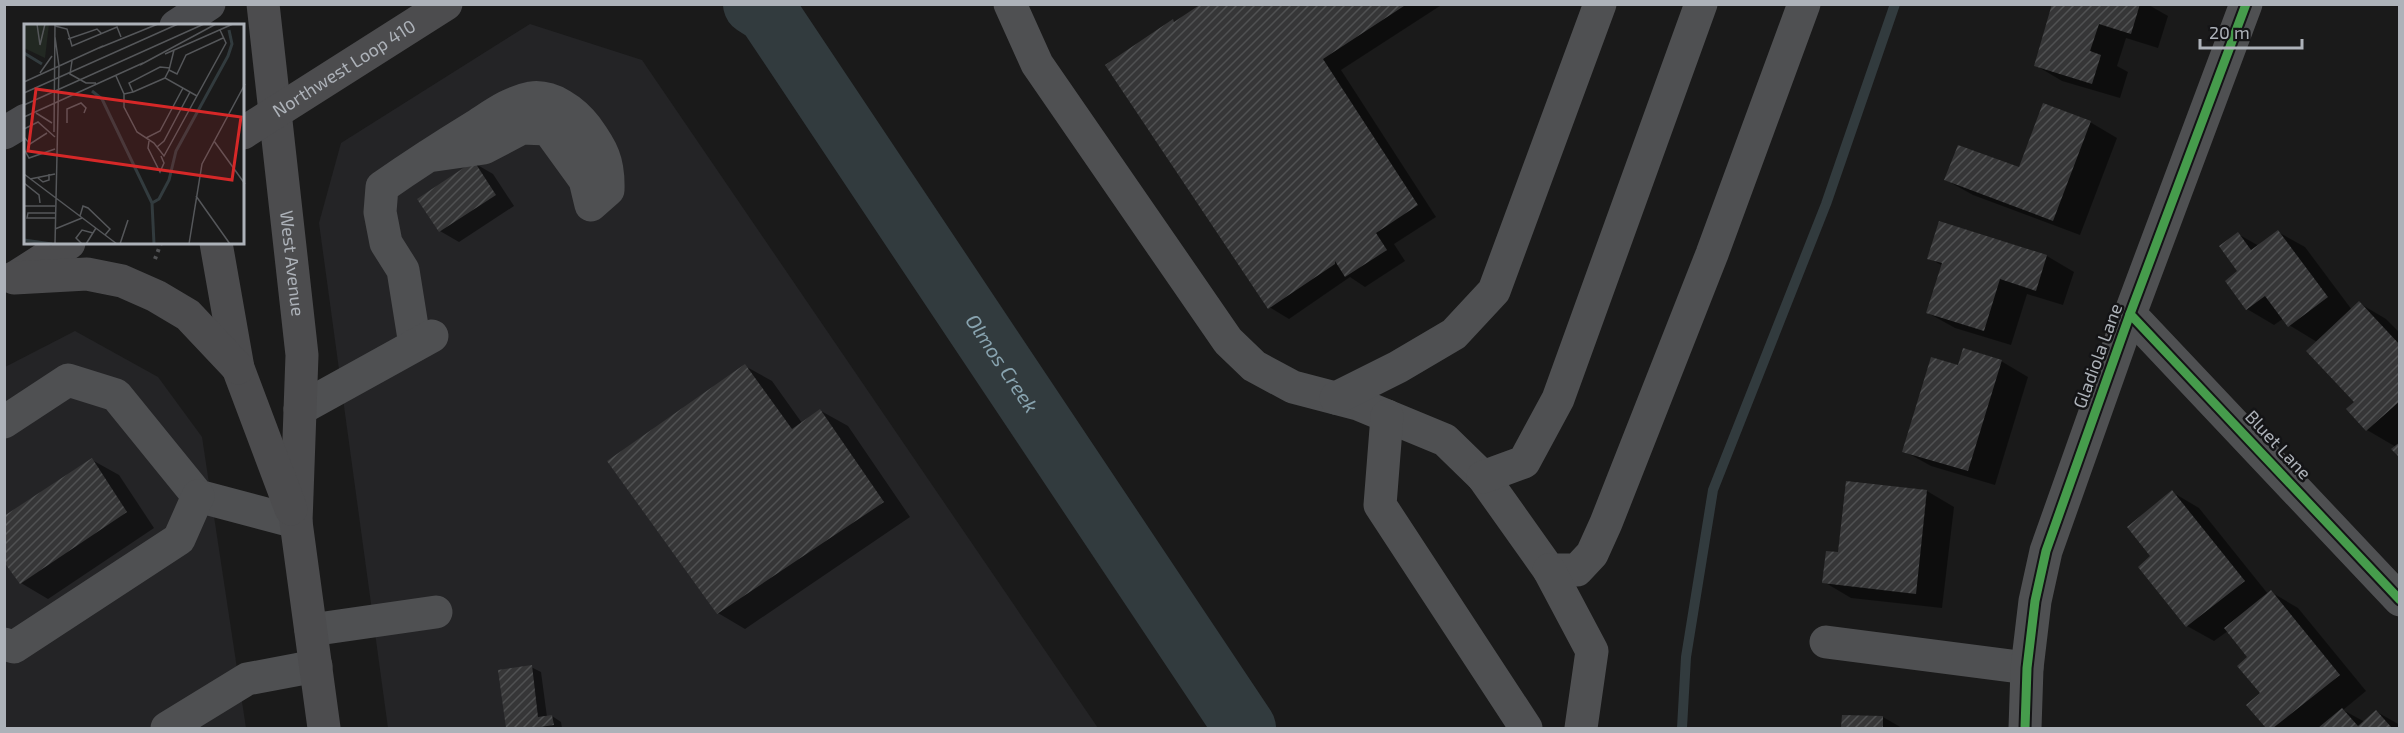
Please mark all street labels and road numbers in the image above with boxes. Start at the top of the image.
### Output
street label: Northwest Loop 410 [268,14,419,121]
street label: West Avenue [276,209,310,317]
street label: Gladiola Lane [2068,300,2126,411]
street label: Bluet Lane [2241,405,2316,483]

